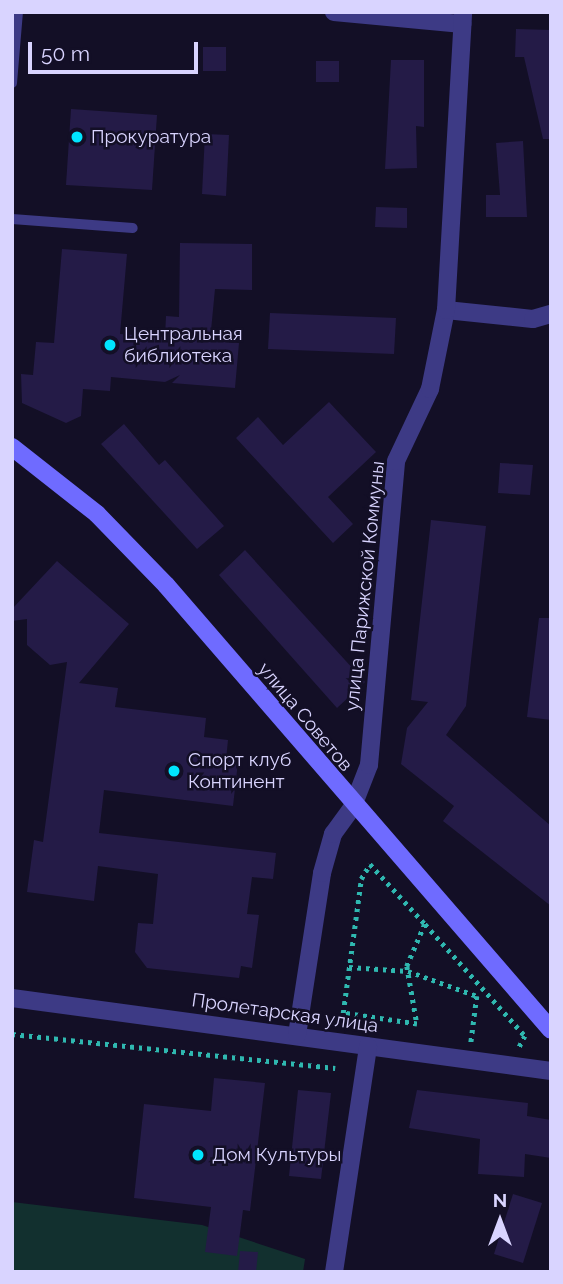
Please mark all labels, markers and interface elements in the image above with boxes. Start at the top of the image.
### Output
scale bar [32,28,201,72]
text: 50 m [41,41,90,66]
place label: Прокуратура [91,126,211,148]
marker: Прокуратура [69,129,85,145]
place label: Центральная библиотека [124,323,243,367]
marker: Центральная библиотека [102,337,118,353]
street label: улица Парижской Коммуны [341,460,389,712]
street label: улица Советов [253,658,357,776]
place label: Спорт клуб Континент [188,749,291,793]
marker: Спорт клуб Континент [166,763,182,779]
street label: Пролетарская улица [190,989,380,1037]
place label: Дом Культуры [212,1144,341,1166]
marker: Дом Культуры [190,1147,206,1163]
north arrow [465,1186,535,1256]
text: N [493,1189,507,1211]

